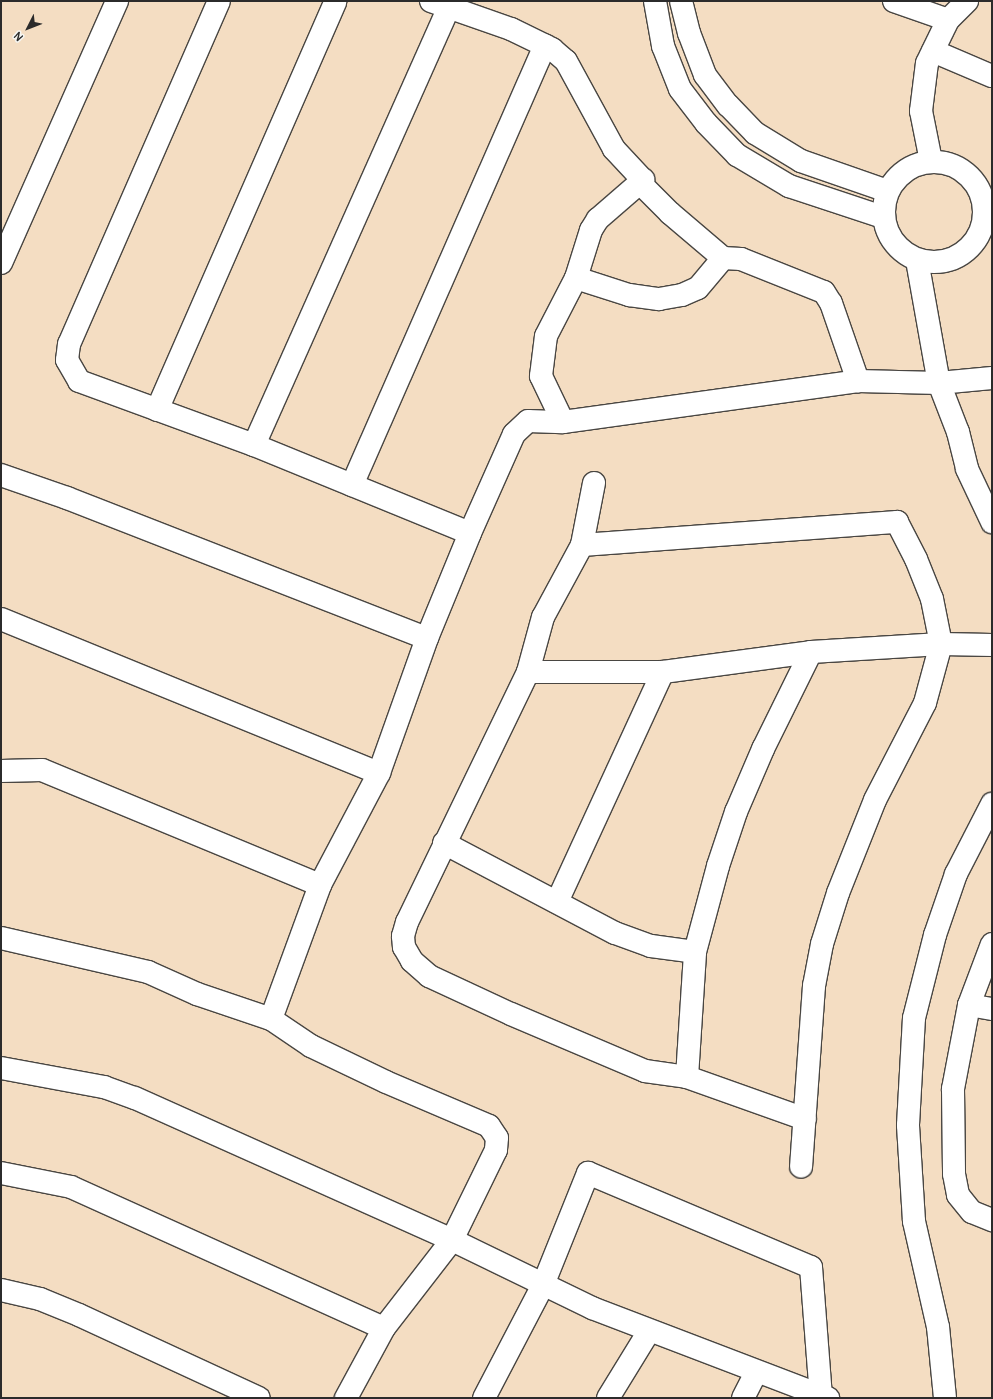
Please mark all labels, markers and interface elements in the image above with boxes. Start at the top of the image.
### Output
north arrow [8,8,48,48]
text: N [11,29,26,43]

